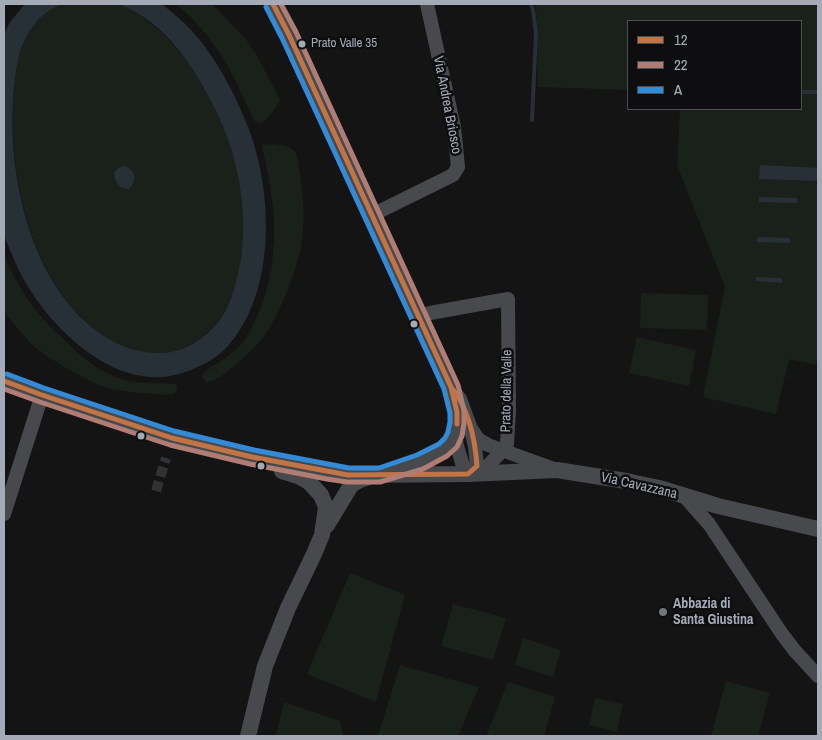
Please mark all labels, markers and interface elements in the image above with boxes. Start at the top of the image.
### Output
legend [627,20,802,110]
text: 12 [674,29,688,50]
place label: Prato Valle 35 [311,36,377,52]
marker: Prato Valle 35 [297,39,307,49]
text: 22 [674,54,688,75]
street label: Via Andrea Briosco [429,55,465,155]
text: A [674,79,682,100]
unlabelled marker [409,319,419,329]
street label: Prato della Valle [498,349,516,433]
unlabelled marker [136,431,146,441]
unlabelled marker [256,461,266,471]
street label: Via Cavazzana [599,469,679,503]
place label: Abbazia di Santa Giustina [673,596,753,628]
marker: Abbazia di Santa Giustina [657,606,669,618]

